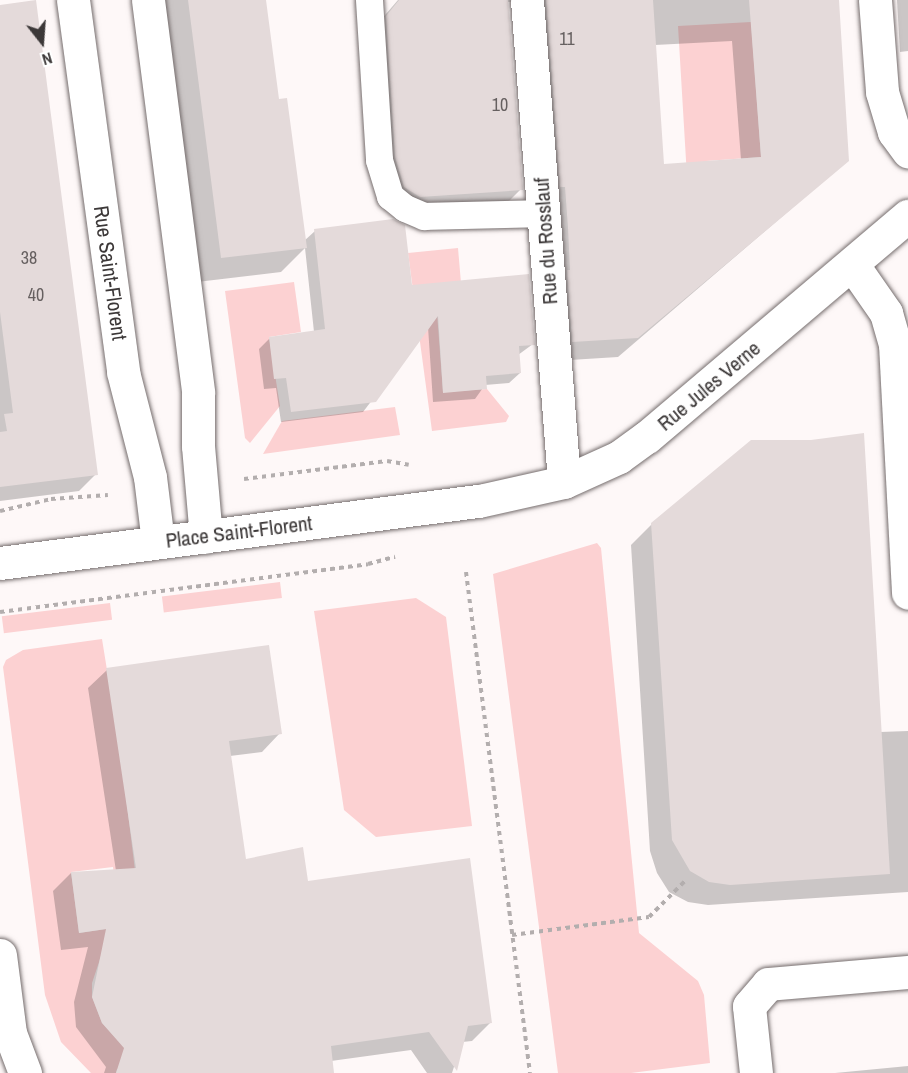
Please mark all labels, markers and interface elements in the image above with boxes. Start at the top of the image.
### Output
north arrow [12,12,72,72]
house number: 11 [559,28,575,50]
text: N [40,47,55,71]
house number: 10 [492,94,508,116]
street label: Rue du Rosslauf [529,177,563,305]
street label: Rue Saint-Florent [88,204,132,342]
house number: 38 [21,247,37,269]
house number: 40 [28,284,44,306]
street label: Rue Jules Verne [653,336,765,436]
street label: Place Saint-Florent [164,511,314,553]

